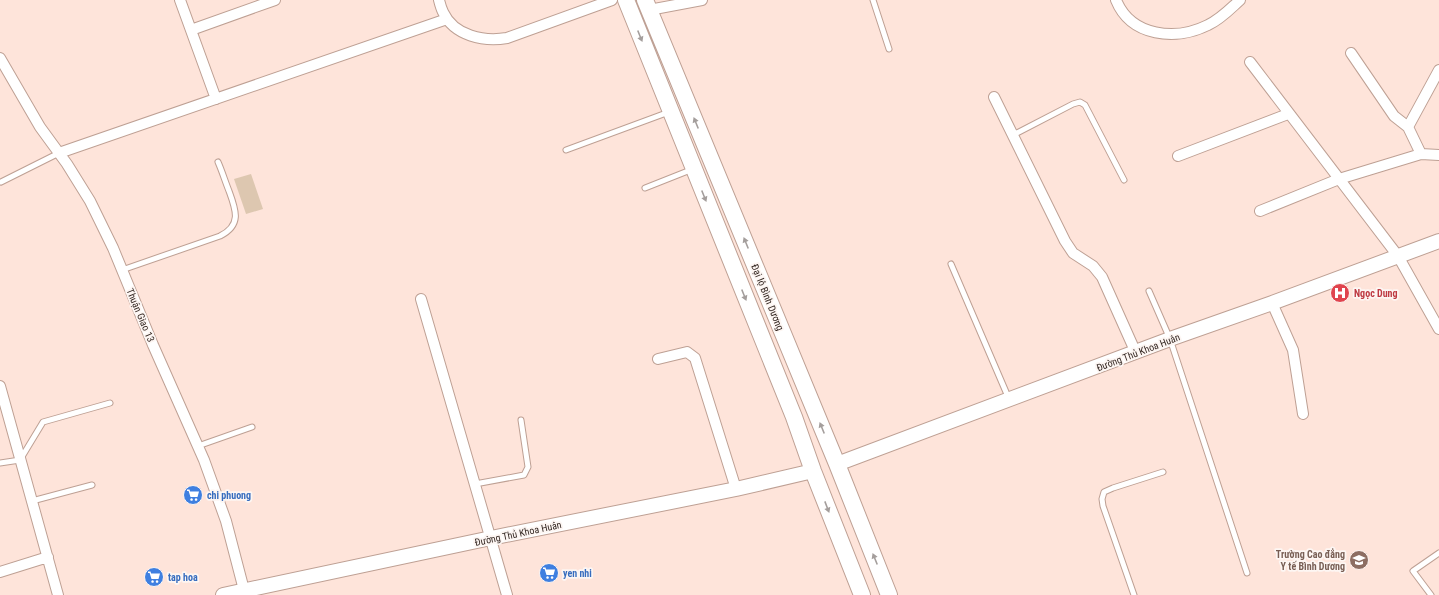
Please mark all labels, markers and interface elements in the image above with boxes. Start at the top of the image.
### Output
one-way arrow [638,31,644,43]
one-way arrow [693,117,699,128]
one-way arrow [702,190,708,202]
one-way arrow [742,236,748,248]
street label: Đại lộ Bình Dương [748,262,786,332]
hospital icon: Ngọc Dung [1329,282,1351,304]
street label: Thuận Giao 13 [123,287,157,344]
place label: Ngọc Dung [1354,288,1398,299]
one-way arrow [742,290,748,302]
street label: Đường Thủ Khoa Huân [1095,331,1182,373]
one-way arrow [819,422,825,433]
supermarket icon: chi phuong [182,484,204,506]
place label: chi phuong [207,490,251,501]
one-way arrow [825,502,831,514]
street label: Đường Thủ Khoa Huân [474,519,563,548]
place label: Trường Cao đẳng Y tế Bình Dương [1276,548,1345,572]
school or university icon: Trường Cao đẳng Y tế Bình Dương [1348,549,1370,571]
one-way arrow [871,552,877,564]
supermarket icon: yen nhi [538,562,560,584]
supermarket icon: tap hoa [143,566,165,588]
place label: yen nhi [563,568,592,579]
place label: tap hoa [168,572,198,583]

